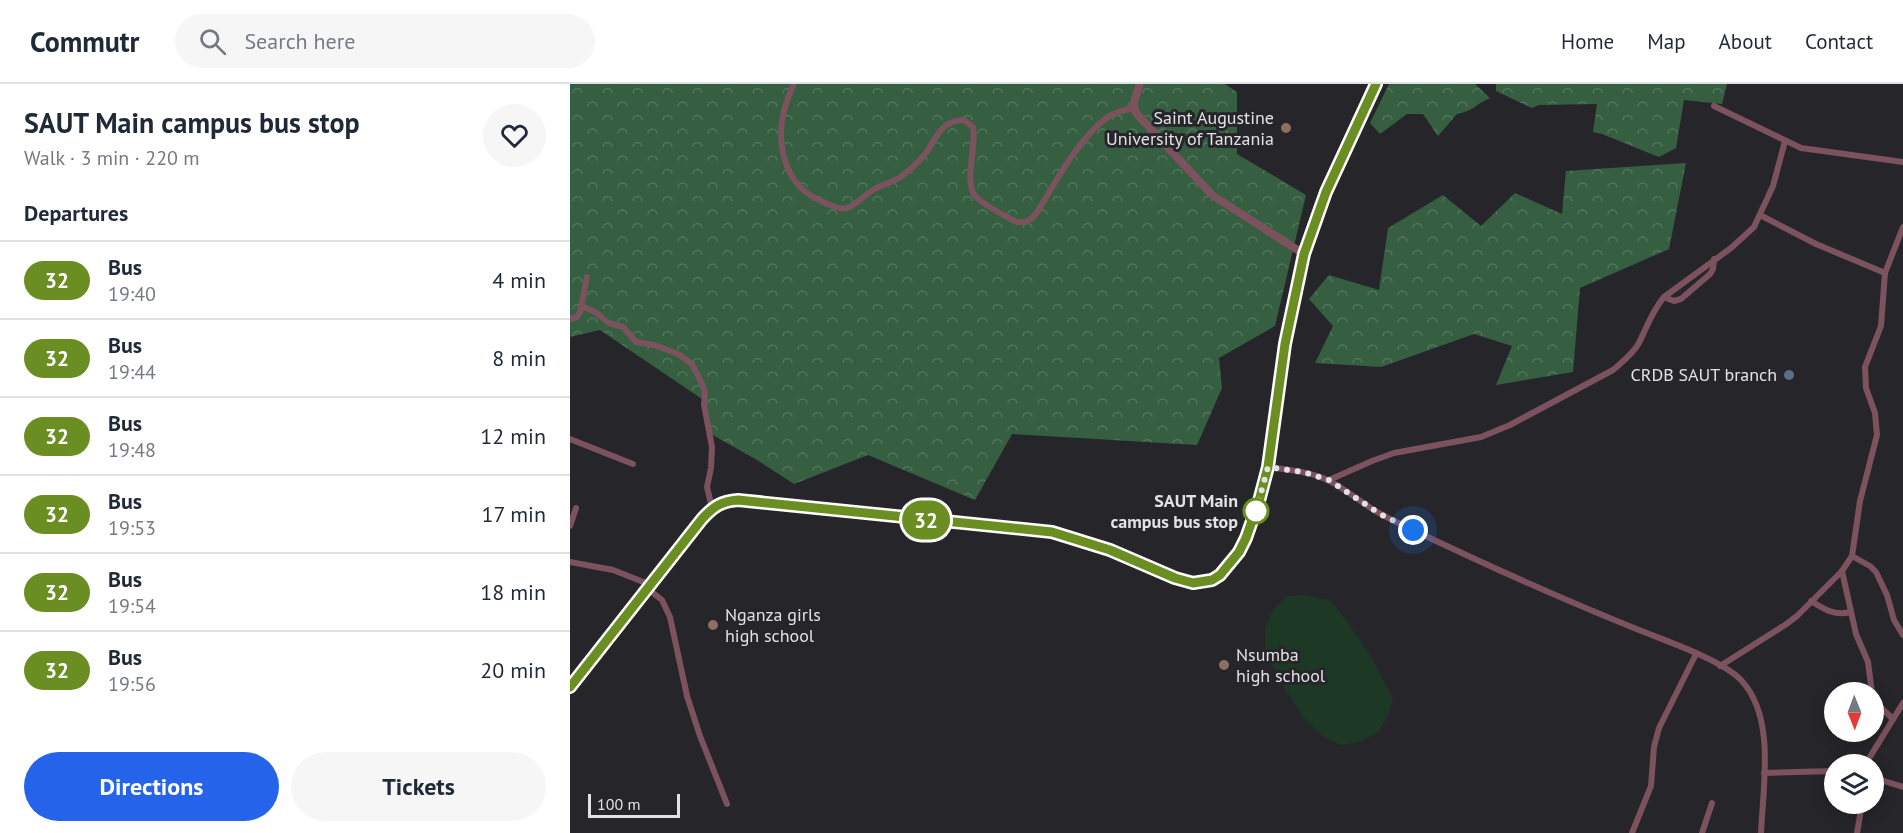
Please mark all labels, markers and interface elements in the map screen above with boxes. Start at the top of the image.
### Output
search box [175,14,595,68]
text: Commutr [30,23,139,60]
icon: search [196,25,229,58]
text: Search here [244,27,355,55]
text: Home [1561,28,1614,55]
text: Map [1647,28,1686,55]
text: About [1719,28,1772,55]
text: Contact [1805,28,1873,55]
text: SAUT Main campus bus stop [24,104,360,141]
button: heart [483,104,546,167]
place label: Saint Augustine University of Tanzania [1106,106,1274,150]
marker: Saint Augustine University of Tanzania [1279,121,1293,135]
text: Walk · 3 min · 220 m [24,145,200,171]
text: Departures [24,199,128,227]
text: Bus [108,253,142,281]
text: 4 min [492,266,546,294]
text: 32 [45,267,69,294]
text: 19:40 [108,281,156,307]
text: Bus [108,331,142,359]
text: 8 min [492,344,546,372]
text: 32 [45,345,69,372]
text: 19:44 [108,359,156,385]
place label: CRDB SAUT branch [1630,363,1777,386]
marker: CRDB SAUT branch [1782,368,1796,382]
text: Bus [108,409,142,437]
text: 12 min [480,422,546,450]
text: 32 [45,423,69,450]
text: 19:48 [108,437,156,463]
text: Bus [108,487,142,515]
place label: SAUT Main campus bus stop [1111,489,1238,533]
marker: SAUT Main campus bus stop [1243,498,1269,524]
text: 17 min [482,500,546,528]
line badge: 32 [899,500,953,540]
text: 32 [45,501,69,528]
text: 32 [914,507,938,534]
text: 19:53 [108,515,156,541]
your location [1398,515,1428,545]
text: Bus [108,565,142,593]
text: 18 min [480,578,546,606]
text: 32 [45,579,69,606]
text: 19:54 [108,593,156,619]
place label: Nganza girls high school [725,603,821,647]
marker: Nganza girls high school [706,618,720,632]
text: Bus [108,643,142,671]
place label: Nsumba high school [1236,643,1326,687]
text: 20 min [480,656,546,684]
text: 32 [45,657,69,684]
marker: Nsumba high school [1217,658,1231,672]
text: 19:56 [108,671,156,697]
north arrow [1824,682,1884,742]
map controls [1824,682,1884,814]
button: Directions [24,752,279,821]
button: Tickets [291,752,546,821]
button: layers [1824,754,1884,814]
scale bar [588,791,680,818]
text: 100 m [597,794,640,814]

